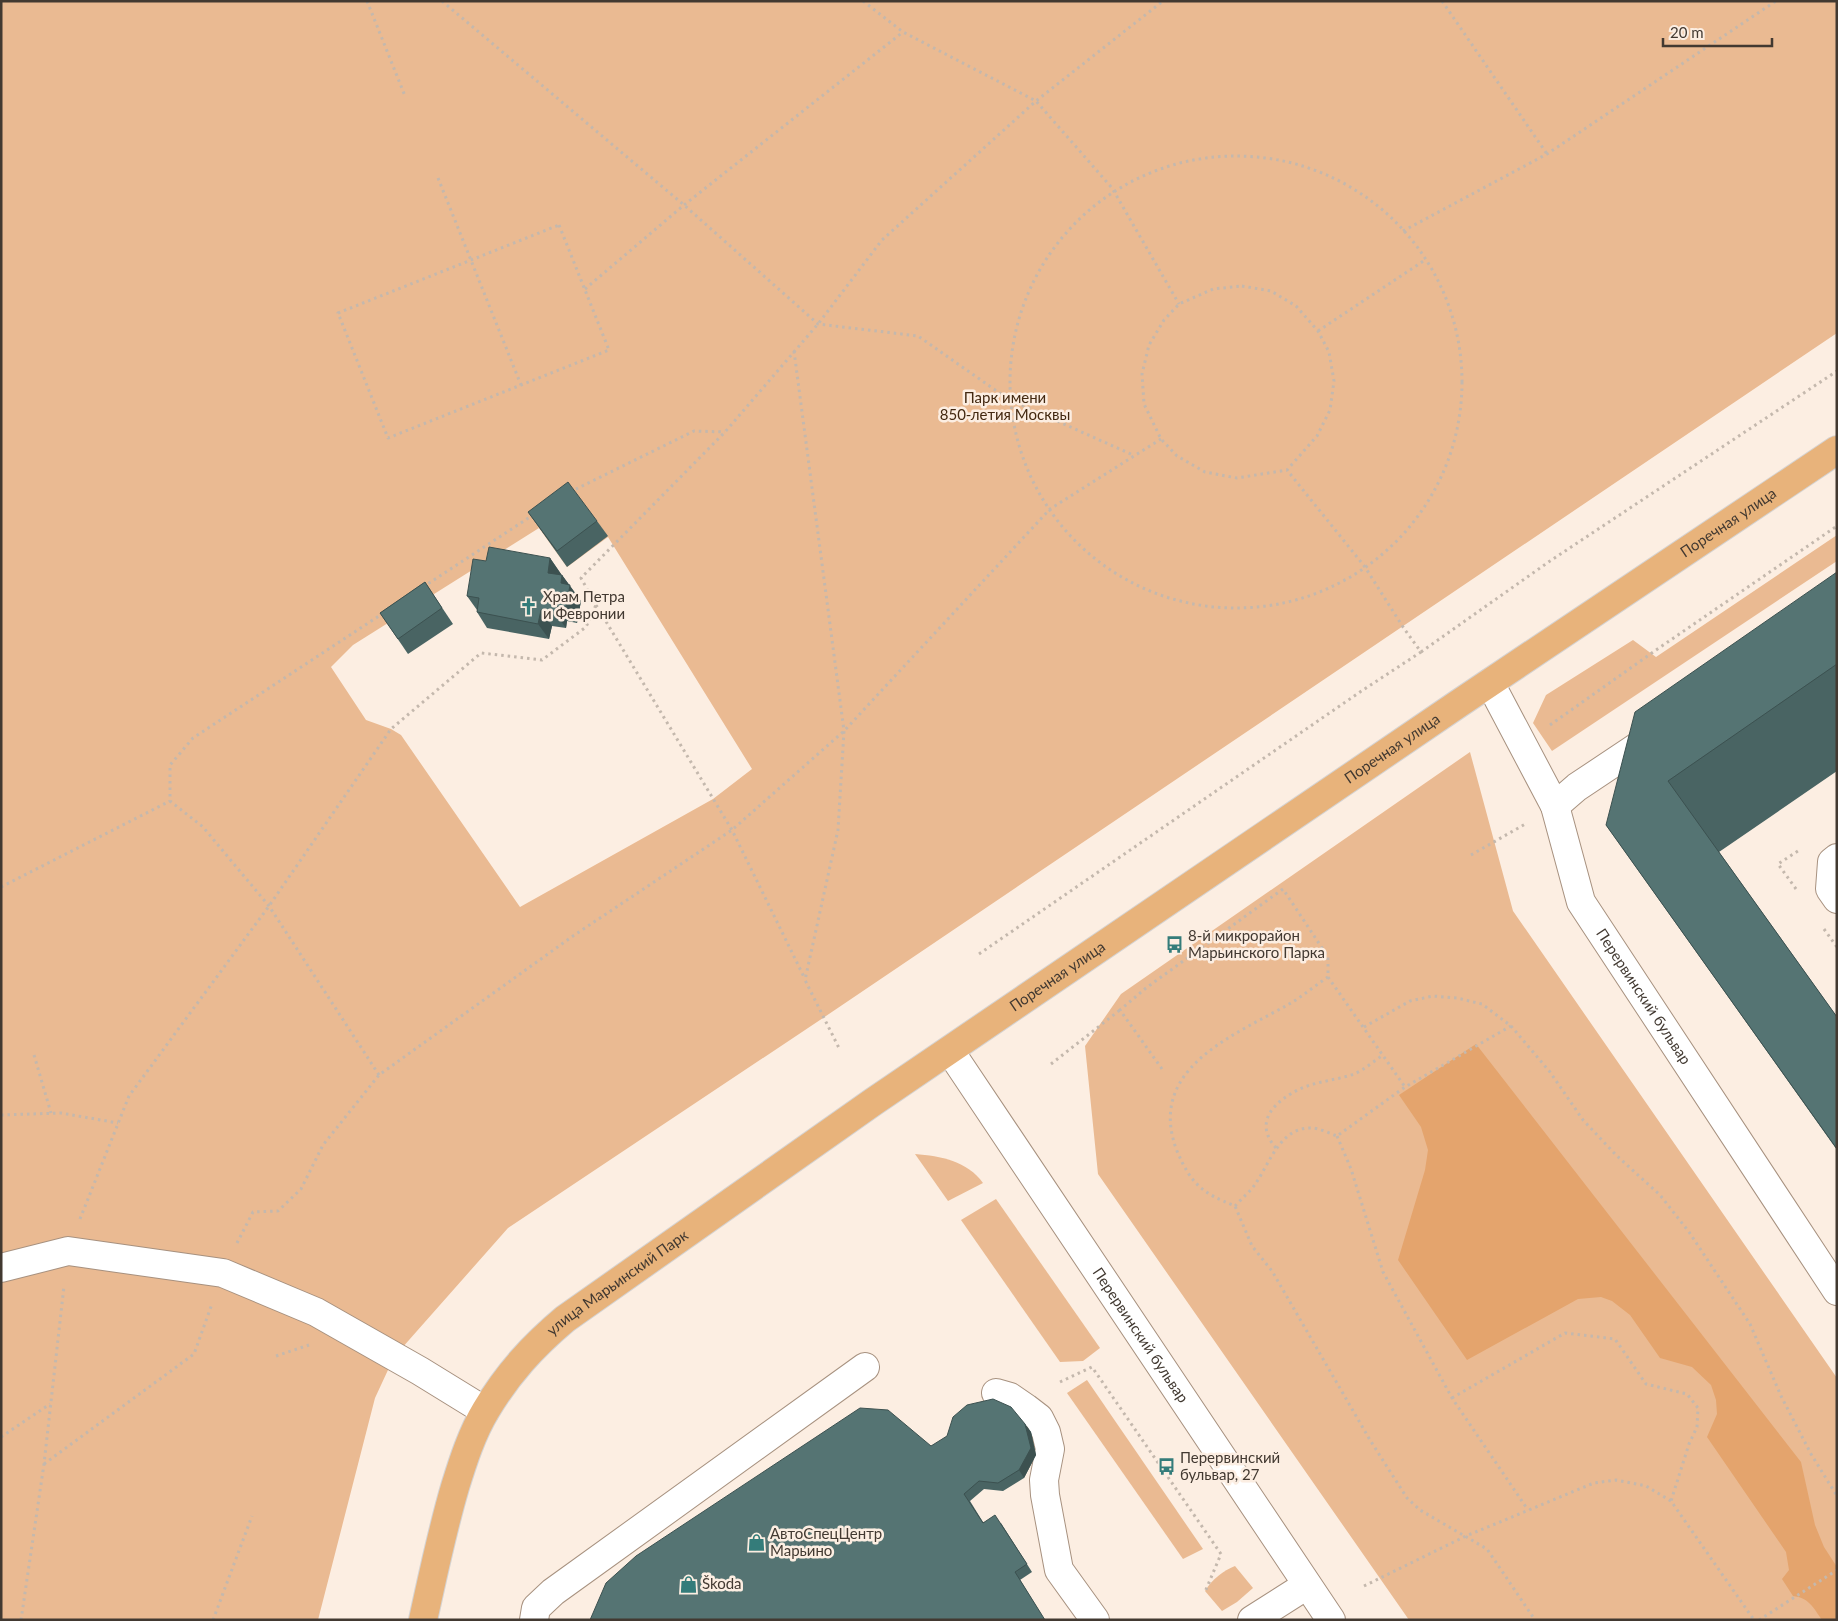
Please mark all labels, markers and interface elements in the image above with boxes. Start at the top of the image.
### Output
scale bar [1663,15,1772,47]
text: 20 m [1670,23,1704,41]
park label: Парк имени 850-летия Москвы [940,388,1070,423]
street label: Поречная улица [1677,483,1779,560]
place label: Храм Петра и Февронии [543,587,625,622]
church icon: Храм Петра и Февронии [519,596,539,616]
street label: Поречная улица [1341,709,1443,787]
street label: Перервинский бульвар [1593,925,1695,1068]
place label: 8-й микрорайон Марьинского Парка [1188,926,1325,961]
bus stop icon: 8-й микрорайон Марьинского Парка [1164,935,1184,955]
street label: Поречная улица [1006,937,1108,1014]
street label: улица Марьинский Парк [543,1225,691,1339]
street label: Перервинский бульвар [1089,1264,1193,1406]
place label: Перервинский бульвар, 27 [1180,1448,1280,1483]
bus stop icon: Перервинский бульвар, 27 [1156,1457,1176,1477]
place label: АвтоСпецЦентр Марьино [770,1524,882,1559]
shop icon: АвтоСпецЦентр Марьино [746,1533,766,1553]
shop icon: Škoda [678,1574,698,1594]
place label: Škoda [702,1574,742,1592]

